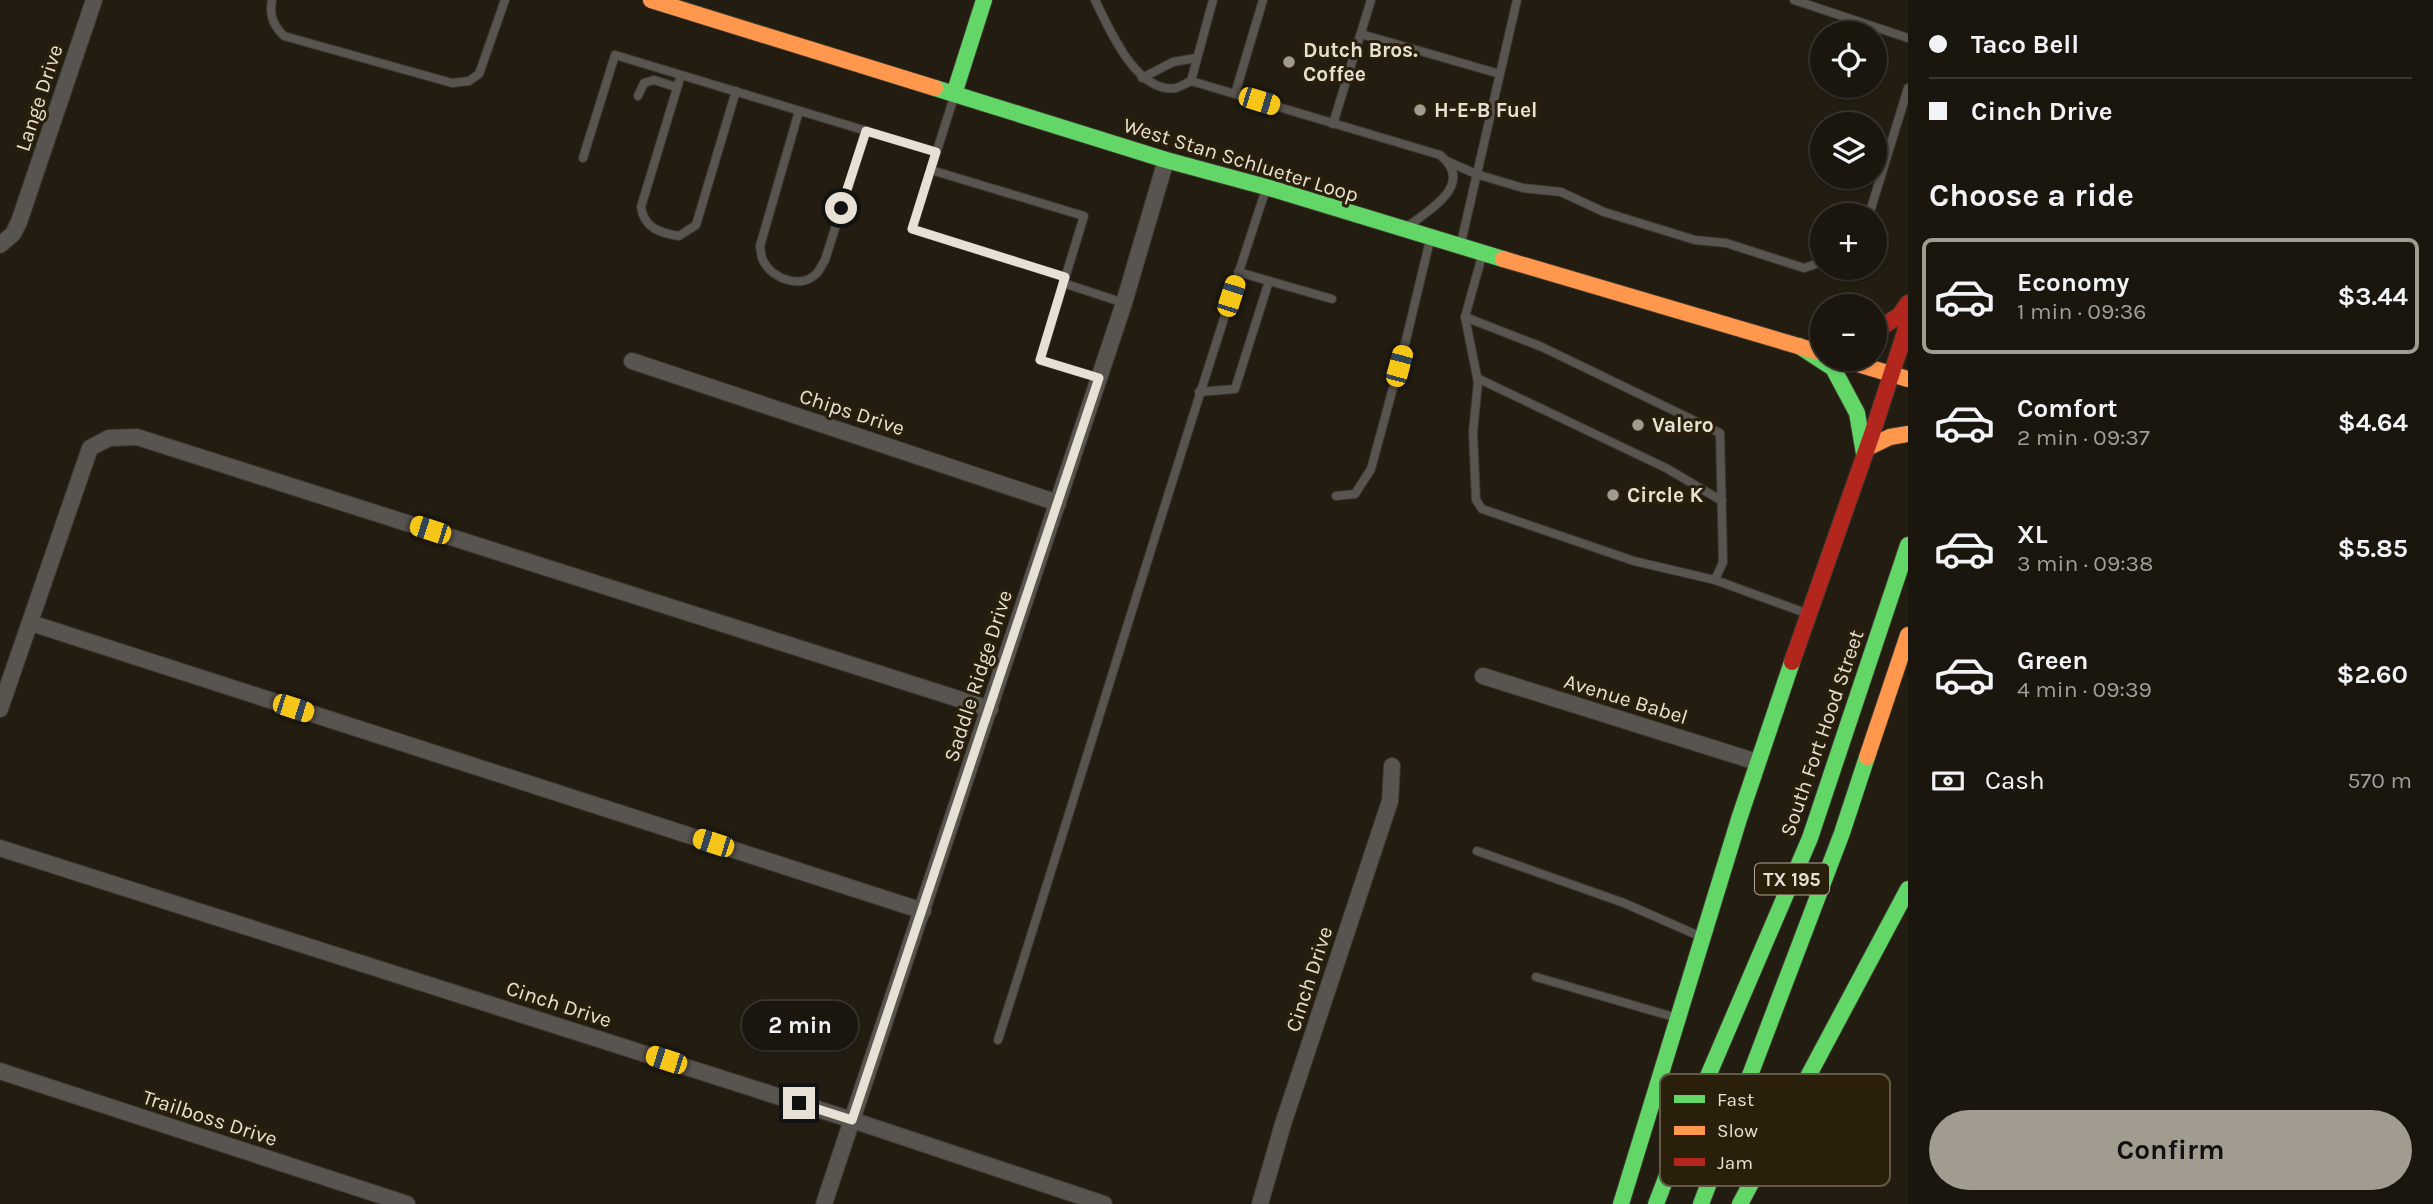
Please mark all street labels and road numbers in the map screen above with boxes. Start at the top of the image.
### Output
street label: Lange Drive [10,42,68,154]
street label: West Stan Schlueter Loop [1121,113,1361,207]
street label: Chips Drive [796,384,908,440]
street label: Saddle Ridge Drive [939,587,1017,765]
street label: South Fort Hood Street [1775,626,1869,839]
street label: Avenue Babel [1561,669,1691,729]
road number: TX 195 [1755,864,1829,894]
street label: Cinch Drive [1281,923,1337,1035]
street label: Cinch Drive [503,976,615,1032]
street label: Trailboss Drive [140,1085,280,1151]

